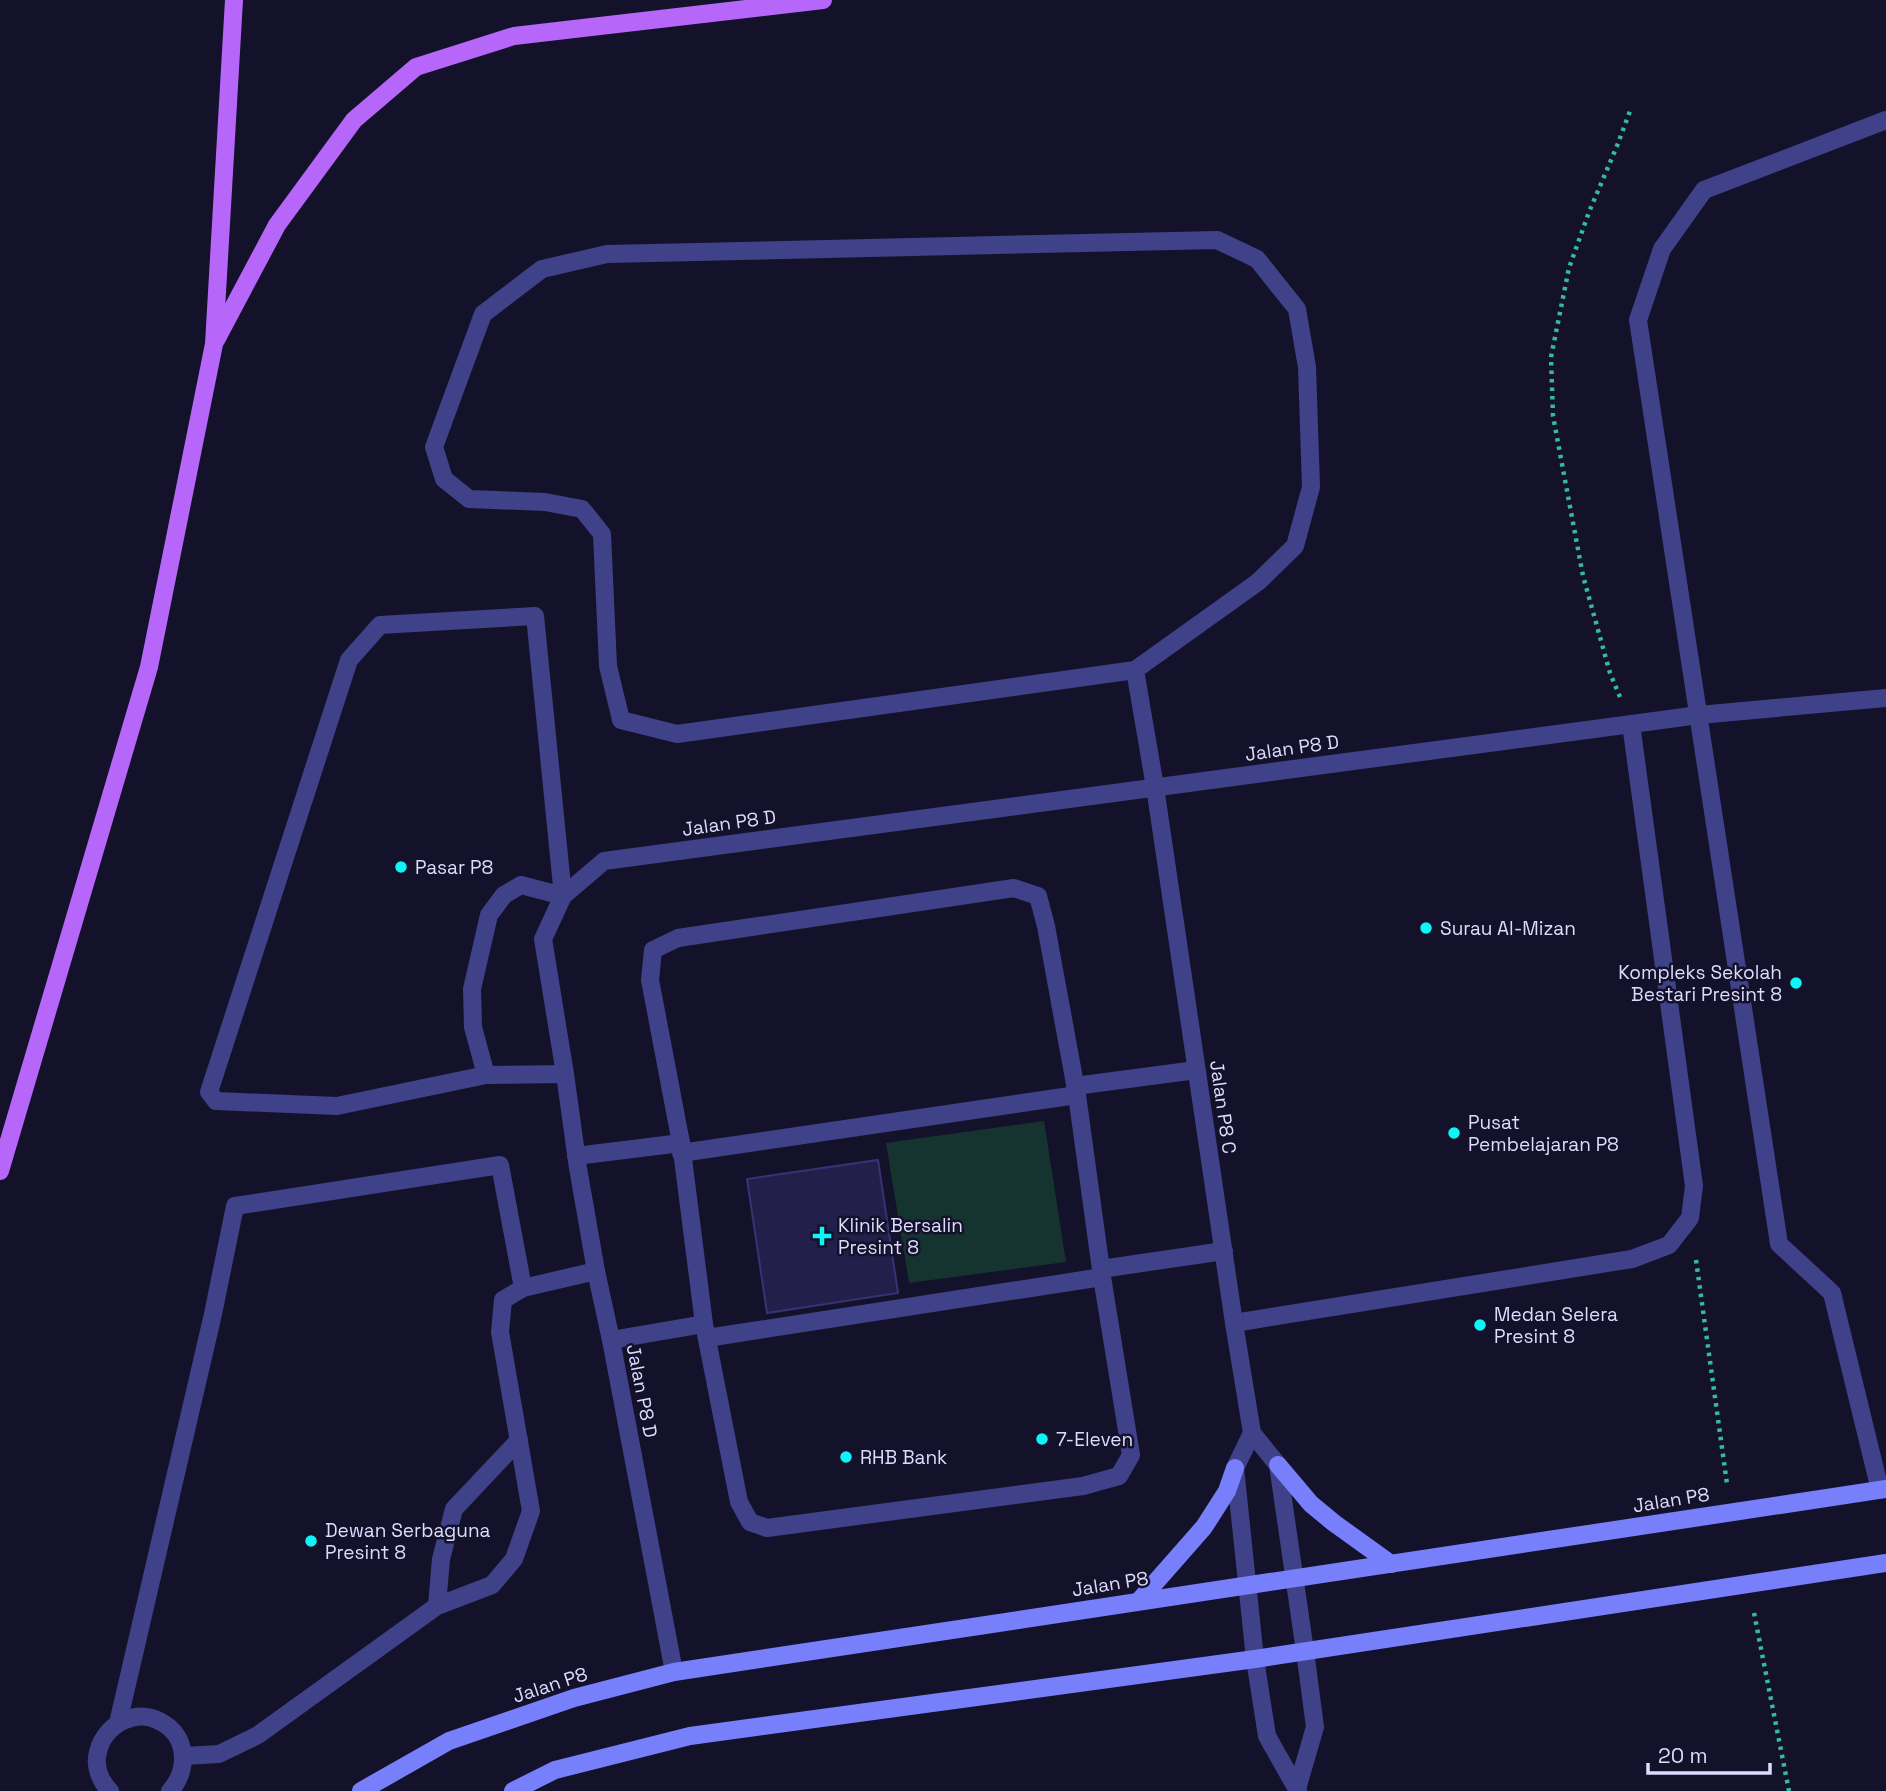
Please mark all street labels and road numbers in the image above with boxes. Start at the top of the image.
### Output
street label: Jalan P8 D [1243,729,1341,767]
street label: Jalan P8 D [680,804,778,842]
street label: Jalan P8 C [1204,1059,1242,1155]
street label: Jalan P8 D [621,1342,663,1440]
street label: Jalan P8 [1631,1482,1711,1518]
street label: Jalan P8 [1070,1566,1150,1602]
street label: Jalan P8 [509,1661,591,1709]

